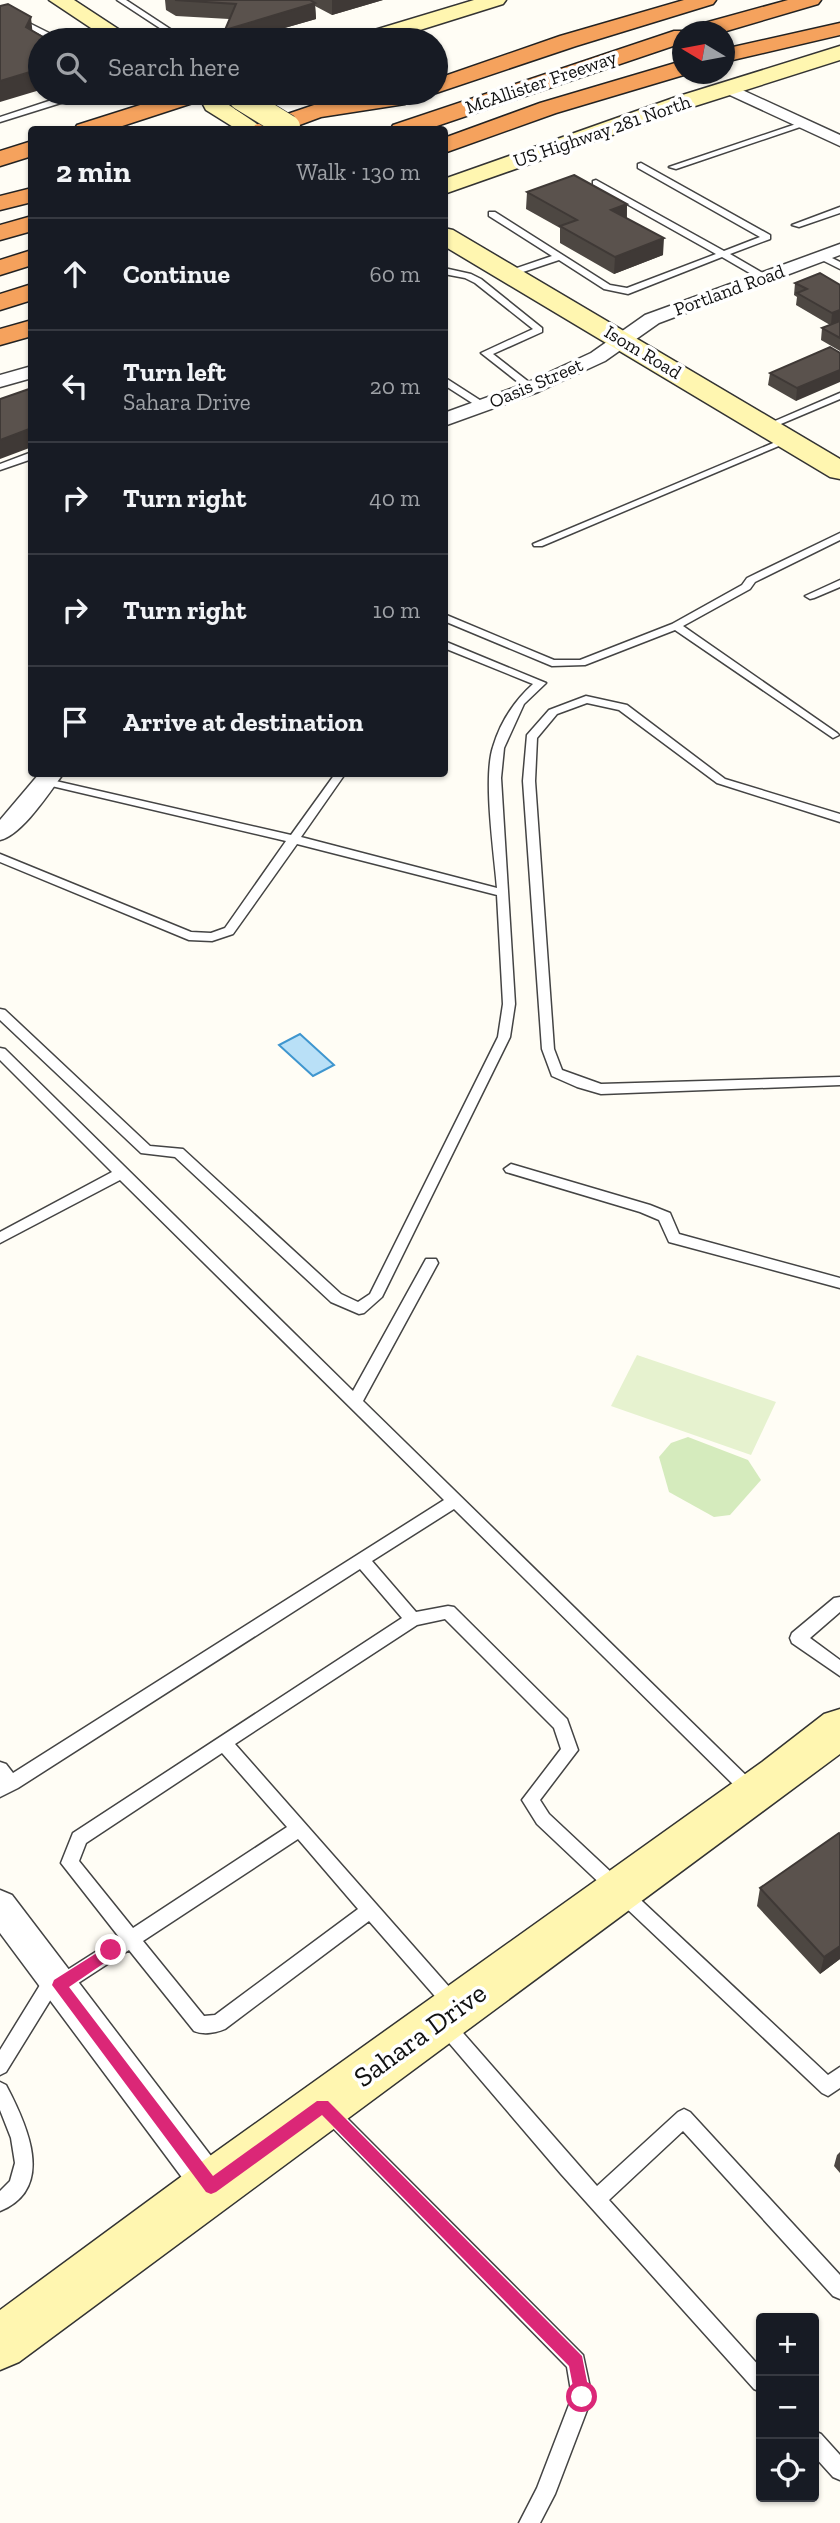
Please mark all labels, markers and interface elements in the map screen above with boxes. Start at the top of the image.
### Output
north arrow [672,21,735,84]
search box [28,28,448,105]
street label: McAllister Freeway [462,45,620,119]
icon: search [52,48,90,86]
text: Search here [108,51,240,83]
street label: US Highway 281 North [510,90,694,172]
text: 2 min [56,154,131,190]
text: Walk · 130 m [296,158,420,186]
icon: ahead [56,255,94,293]
text: Continue [123,258,230,290]
street label: Portland Road [671,259,788,321]
text: 60 m [369,260,420,288]
street label: Isom Road [600,320,686,384]
street label: Oasis Street [486,353,586,413]
text: Turn left [123,356,226,388]
icon: left [56,367,94,405]
text: 20 m [370,372,420,400]
text: Sahara Drive [123,388,251,416]
icon: right [56,479,94,517]
text: Turn right [123,482,246,514]
text: 40 m [369,484,420,512]
icon: right [56,591,94,629]
text: Turn right [123,594,246,626]
text: 10 m [373,596,420,624]
icon: arrive [56,703,94,741]
text: Arrive at destination [123,706,363,738]
route end [95,1934,126,1965]
street label: Sahara Drive [348,1976,492,2094]
map controls [756,2313,819,2502]
button: + [756,2313,819,2376]
button: − [756,2376,819,2439]
route start [566,2381,597,2412]
button: locate [756,2439,819,2502]

